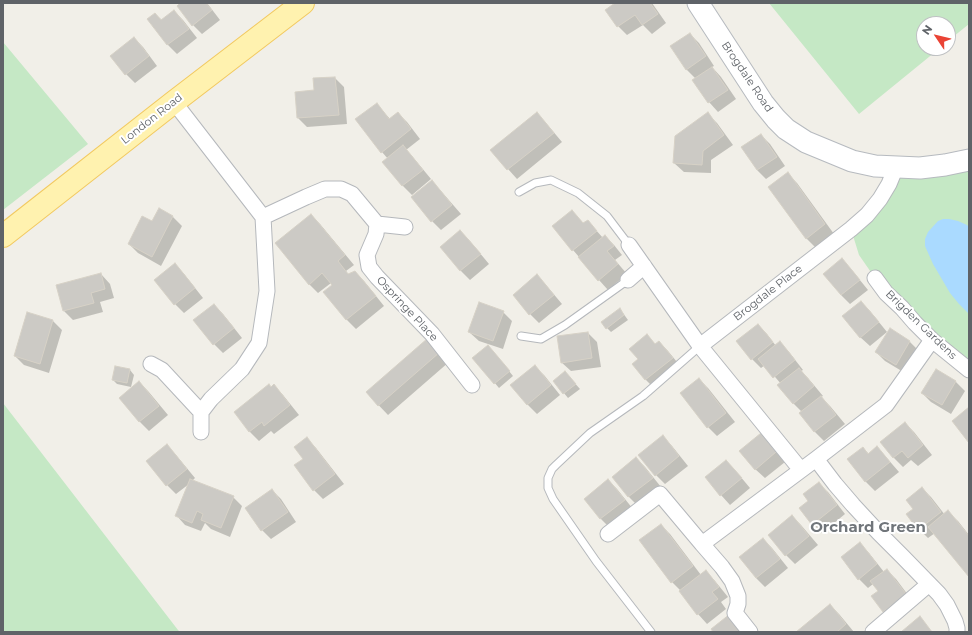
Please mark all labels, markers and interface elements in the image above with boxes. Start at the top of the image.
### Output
north arrow [916,16,956,56]
text: N [919,22,935,37]
street label: Brogdale Road [719,39,775,115]
street label: London Road [119,91,185,147]
street label: Brogdale Place [731,262,805,324]
street label: Ospringe Place [374,274,440,344]
street label: Brigden Gardens [883,288,959,362]
district label: Orchard Green [810,519,926,537]

